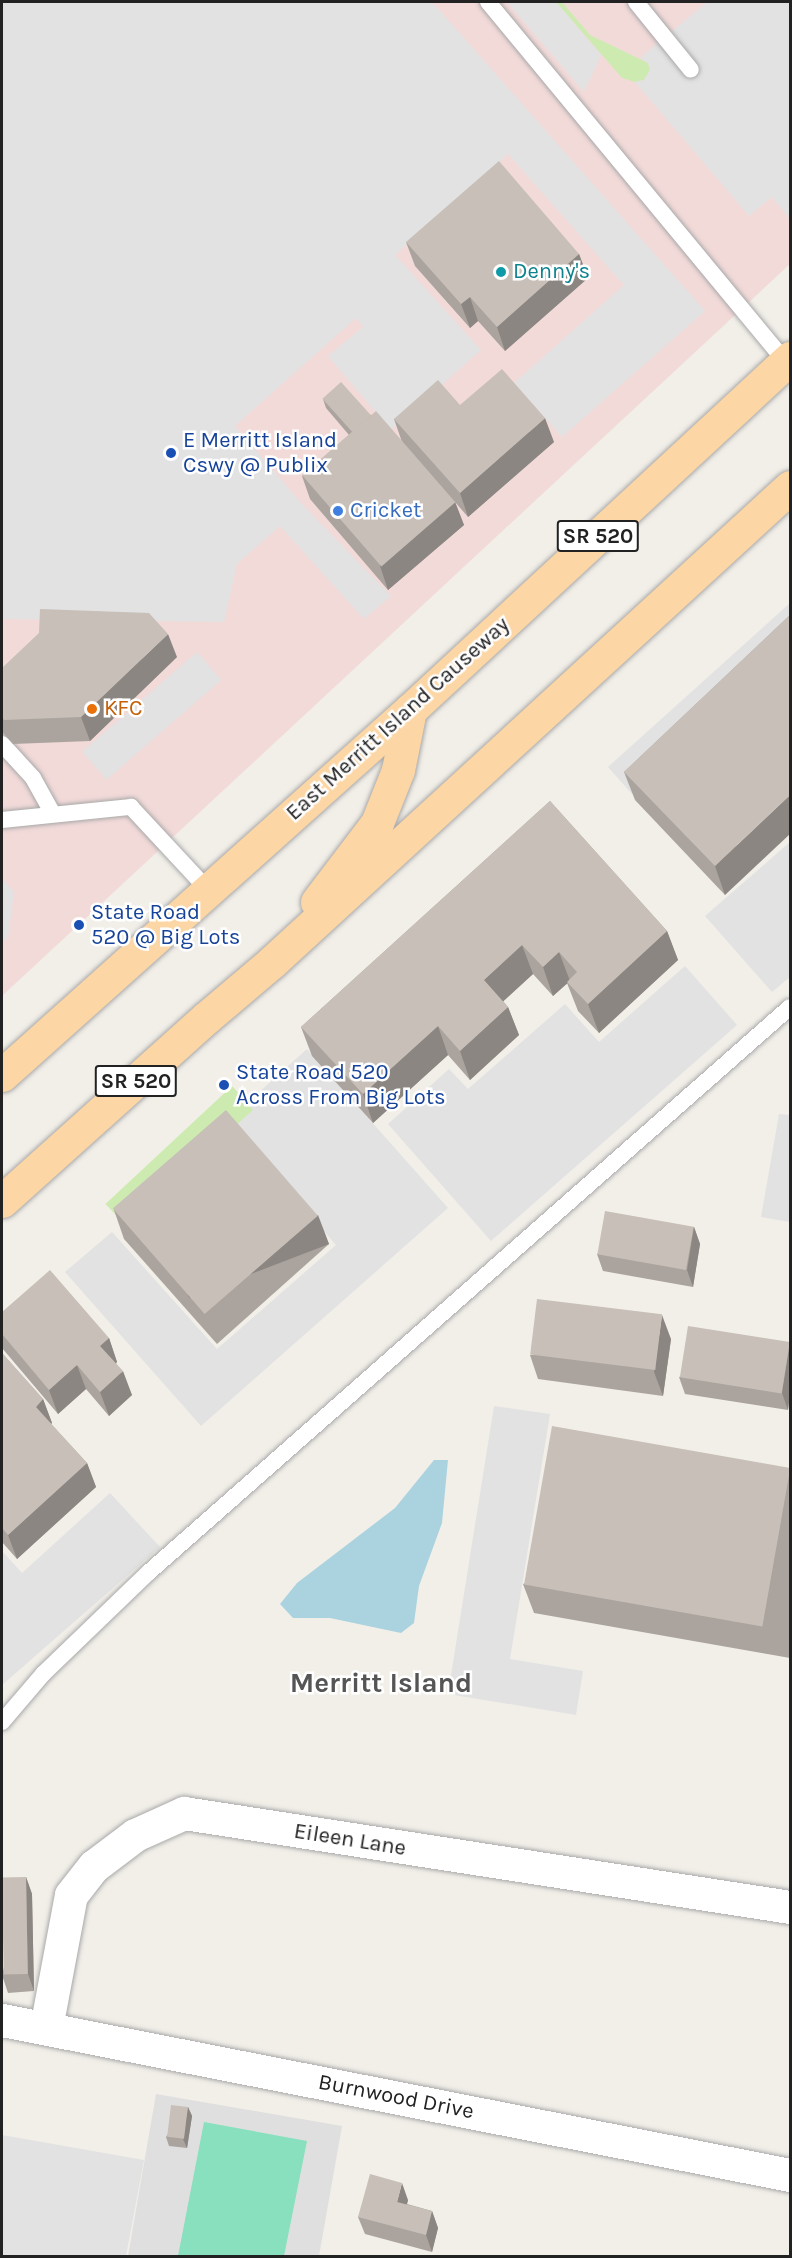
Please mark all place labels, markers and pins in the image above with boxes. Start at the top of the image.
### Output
place label: Denny's [513,259,590,285]
marker: Denny's [494,265,508,279]
place label: E Merritt Island Cswy @ Publix [183,427,337,478]
marker: E Merritt Island Cswy @ Publix [164,446,178,460]
place label: Cricket [350,498,421,524]
marker: Cricket [331,504,345,518]
place label: KFC [104,696,142,722]
marker: KFC [85,702,99,716]
place label: State Road 520 @ Big Lots [91,899,240,950]
marker: State Road 520 @ Big Lots [72,918,86,932]
place label: State Road 520 Across From Big Lots [236,1059,446,1110]
marker: State Road 520 Across From Big Lots [217,1078,231,1092]

